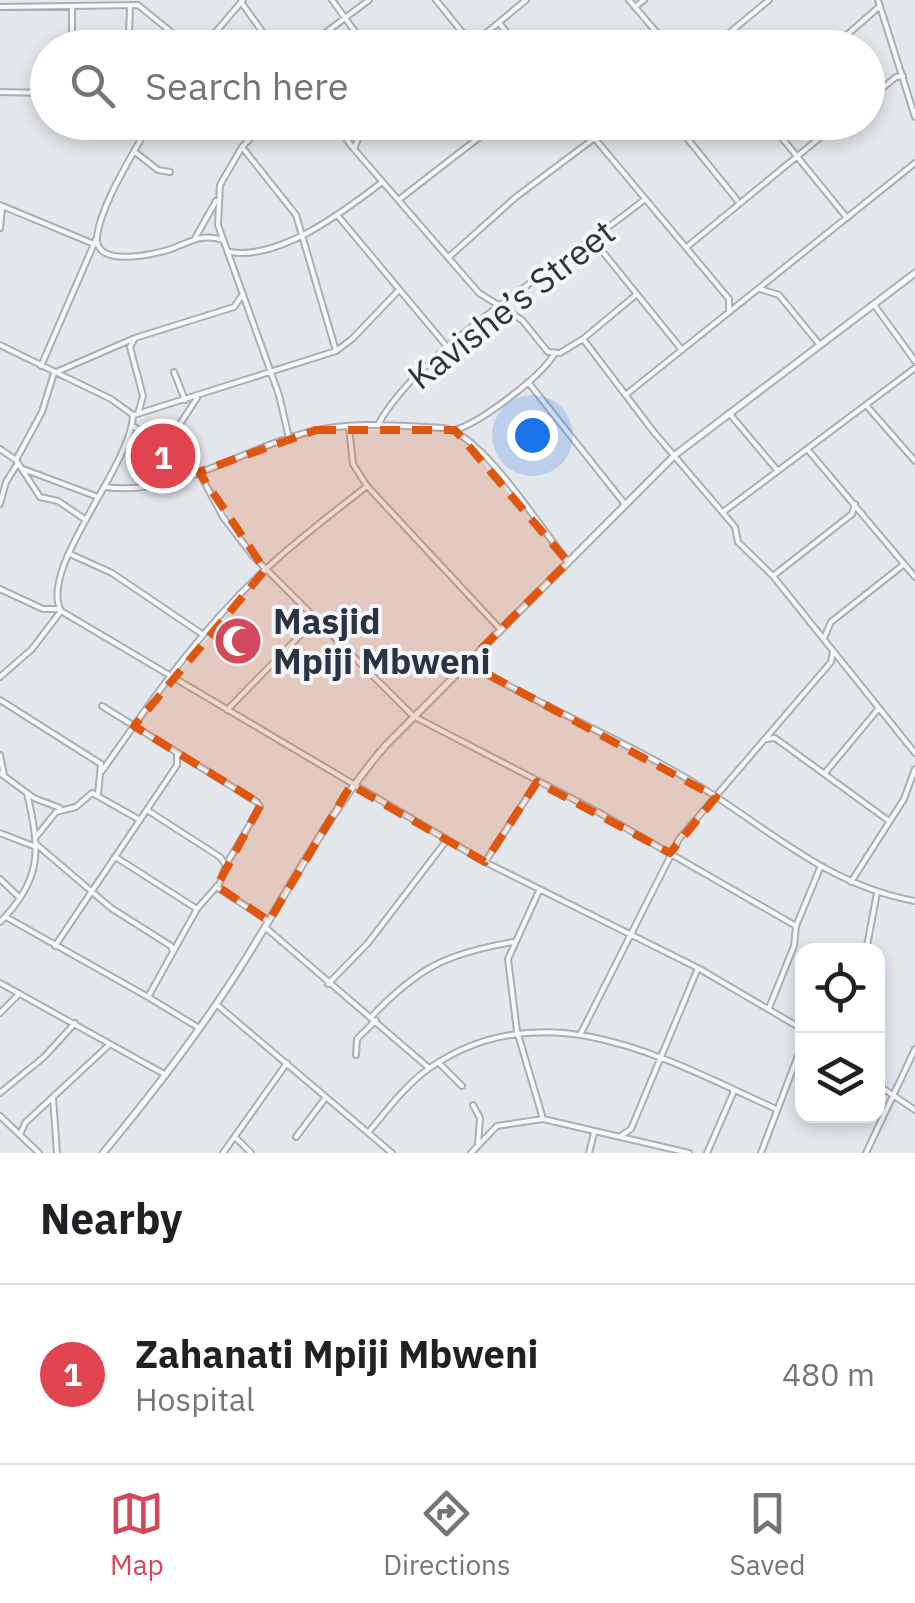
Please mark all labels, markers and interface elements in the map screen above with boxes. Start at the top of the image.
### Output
search box [30,30,885,140]
icon: search [65,58,120,113]
text: Search here [145,61,349,110]
street label: Kavishe’s Street [398,209,624,399]
your location [507,410,558,461]
pin: 1 [130,418,196,494]
place label: Masjid Mpiji Mbweni [273,598,490,684]
mosque icon: Masjid Mpiji Mbweni [212,615,264,667]
map controls [795,943,885,1123]
button: locate [795,943,885,1033]
button: layers [795,1033,885,1123]
text: Nearby [40,1191,182,1246]
text: Zahanati Mpiji Mbweni [135,1329,539,1378]
text: 1 [63,1353,82,1395]
text: 480 m [782,1353,875,1395]
text: Hospital [135,1378,255,1420]
tab: Map [109,1486,164,1583]
tab: Directions [383,1486,511,1583]
tab: Saved [729,1486,806,1583]

